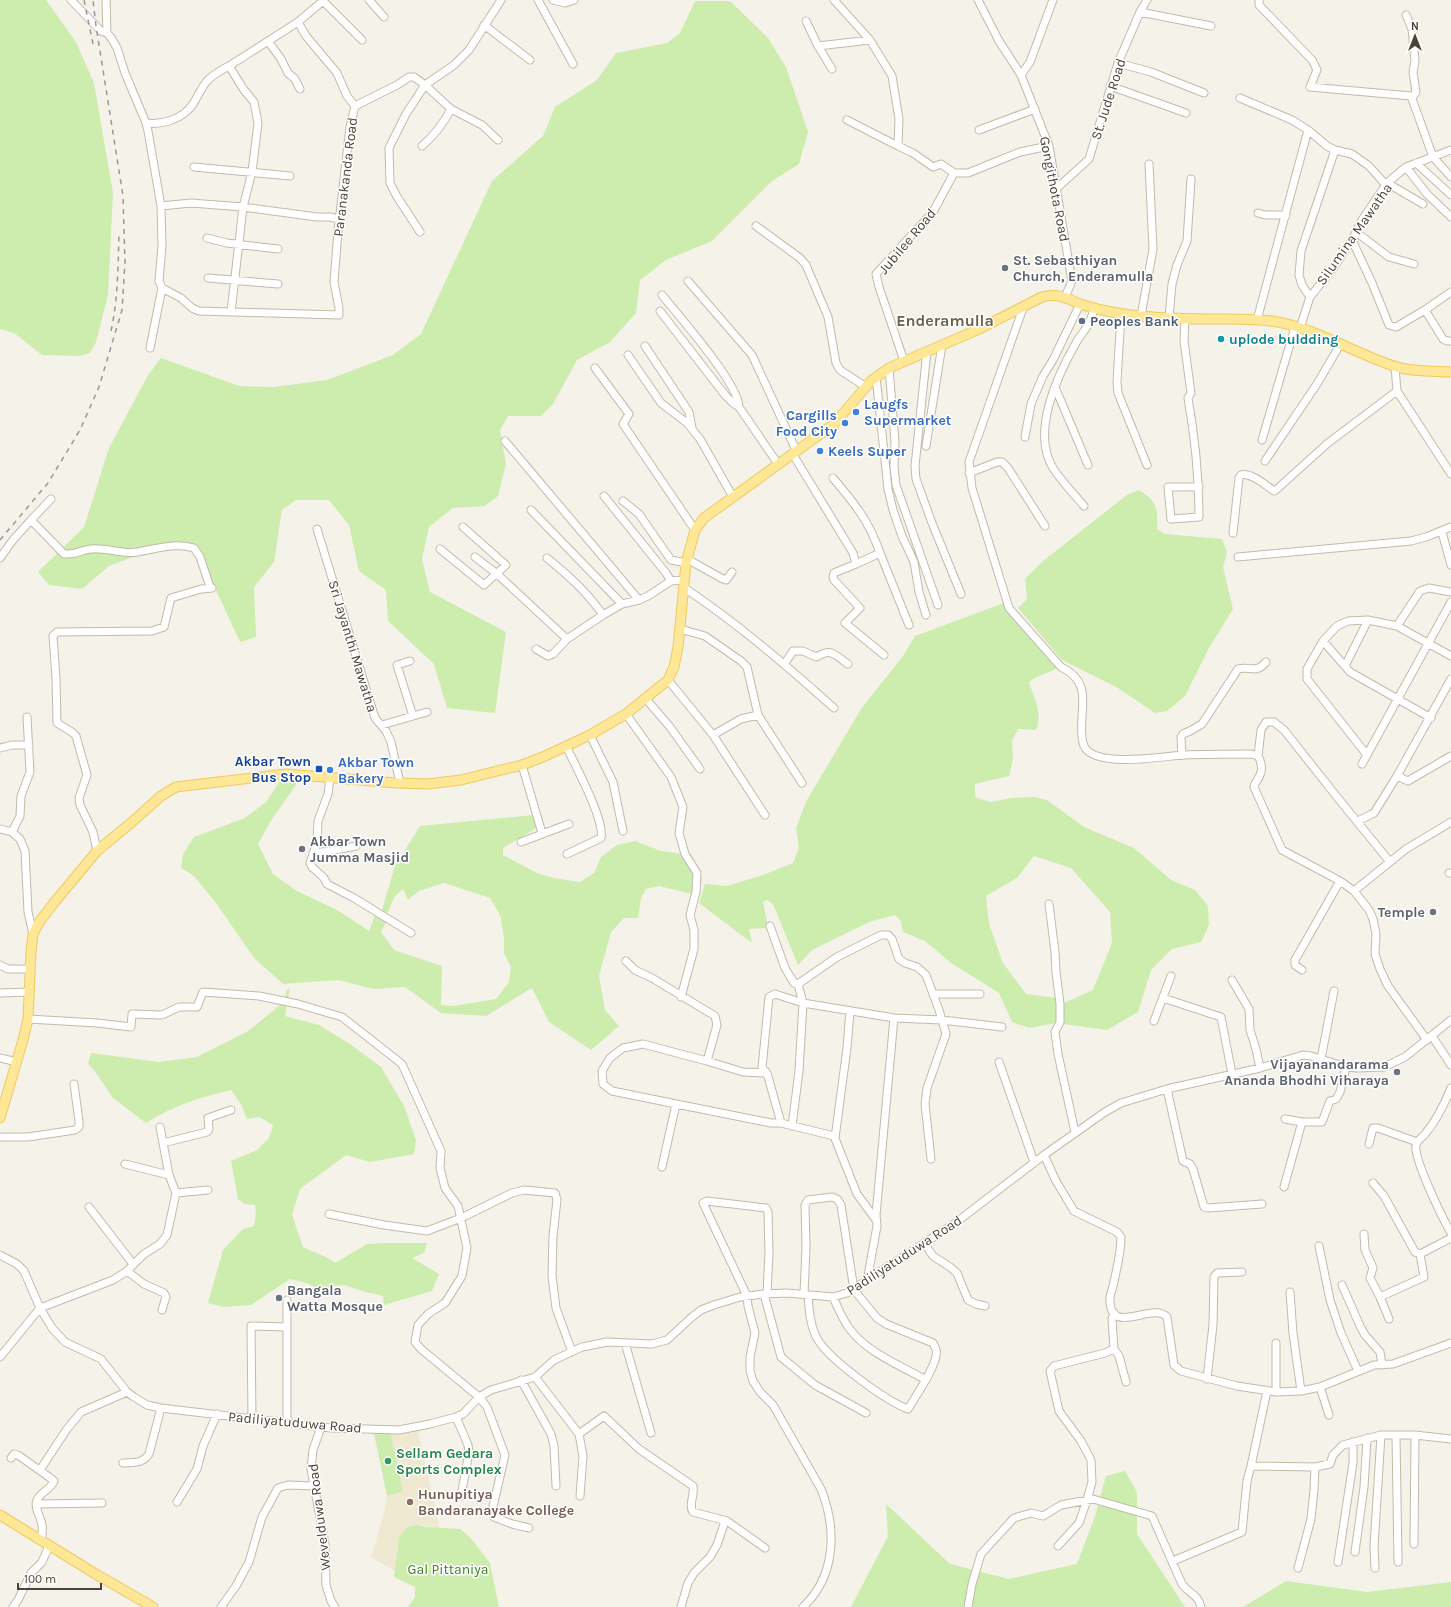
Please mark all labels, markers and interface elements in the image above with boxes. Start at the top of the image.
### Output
north arrow [1395,16,1435,56]
text: N [1411,20,1419,33]
street label: St. Jude Road [1087,56,1130,142]
street label: Paranakanda Road [330,116,361,238]
street label: Gongithota Road [1036,135,1073,243]
street label: Silumina Mawatha [1313,180,1396,289]
street label: Jubilee Road [875,205,940,278]
place label: St. Sebasthiyan Church, Enderamulla [1013,252,1154,285]
marker: St. Sebasthiyan Church, Enderamulla [1000,263,1010,273]
district label: Enderamulla [896,311,994,330]
place label: Peoples Bank [1090,313,1180,330]
marker: Peoples Bank [1077,316,1087,326]
place label: uplode buldding [1229,331,1338,348]
marker: uplode buldding [1216,334,1226,344]
place label: Laugfs Supermarket [864,396,952,429]
place label: Cargills Food City [776,407,837,440]
marker: Laugfs Supermarket [851,407,861,417]
marker: Cargills Food City [840,418,850,428]
place label: Keels Super [828,443,907,460]
marker: Keels Super [815,446,825,456]
street label: Sri Jayanthi Mawatha [324,578,381,714]
place label: Akbar Town Bus Stop [235,753,311,786]
place label: Akbar Town Bakery [338,754,414,787]
marker: Akbar Town Bus Stop [314,764,324,774]
marker: Akbar Town Bakery [325,765,335,775]
place label: Akbar Town Jumma Masjid [310,833,409,866]
marker: Akbar Town Jumma Masjid [297,844,307,854]
place label: Temple [1378,904,1425,921]
marker: Temple [1428,907,1438,917]
place label: Vijayanandarama Ananda Bhodhi Viharaya [1224,1056,1389,1089]
marker: Vijayanandarama Ananda Bhodhi Viharaya [1392,1067,1402,1077]
street label: Padiliyatuduwa Road [843,1212,965,1299]
place label: Bangala Watta Mosque [287,1282,383,1315]
marker: Bangala Watta Mosque [274,1293,284,1303]
street label: Padiliyatuduwa Road [227,1408,363,1437]
place label: Sellam Gedara Sports Complex [396,1445,502,1478]
marker: Sellam Gedara Sports Complex [383,1456,393,1466]
street label: Wevelduwa Road [305,1463,334,1571]
place label: Hunupitiya Bandaranayake College [418,1486,574,1519]
marker: Hunupitiya Bandaranayake College [405,1497,415,1507]
park label: Gal Pittaniya [408,1561,488,1578]
scale bar [18,1565,101,1591]
text: 100 m [24,1572,56,1586]

